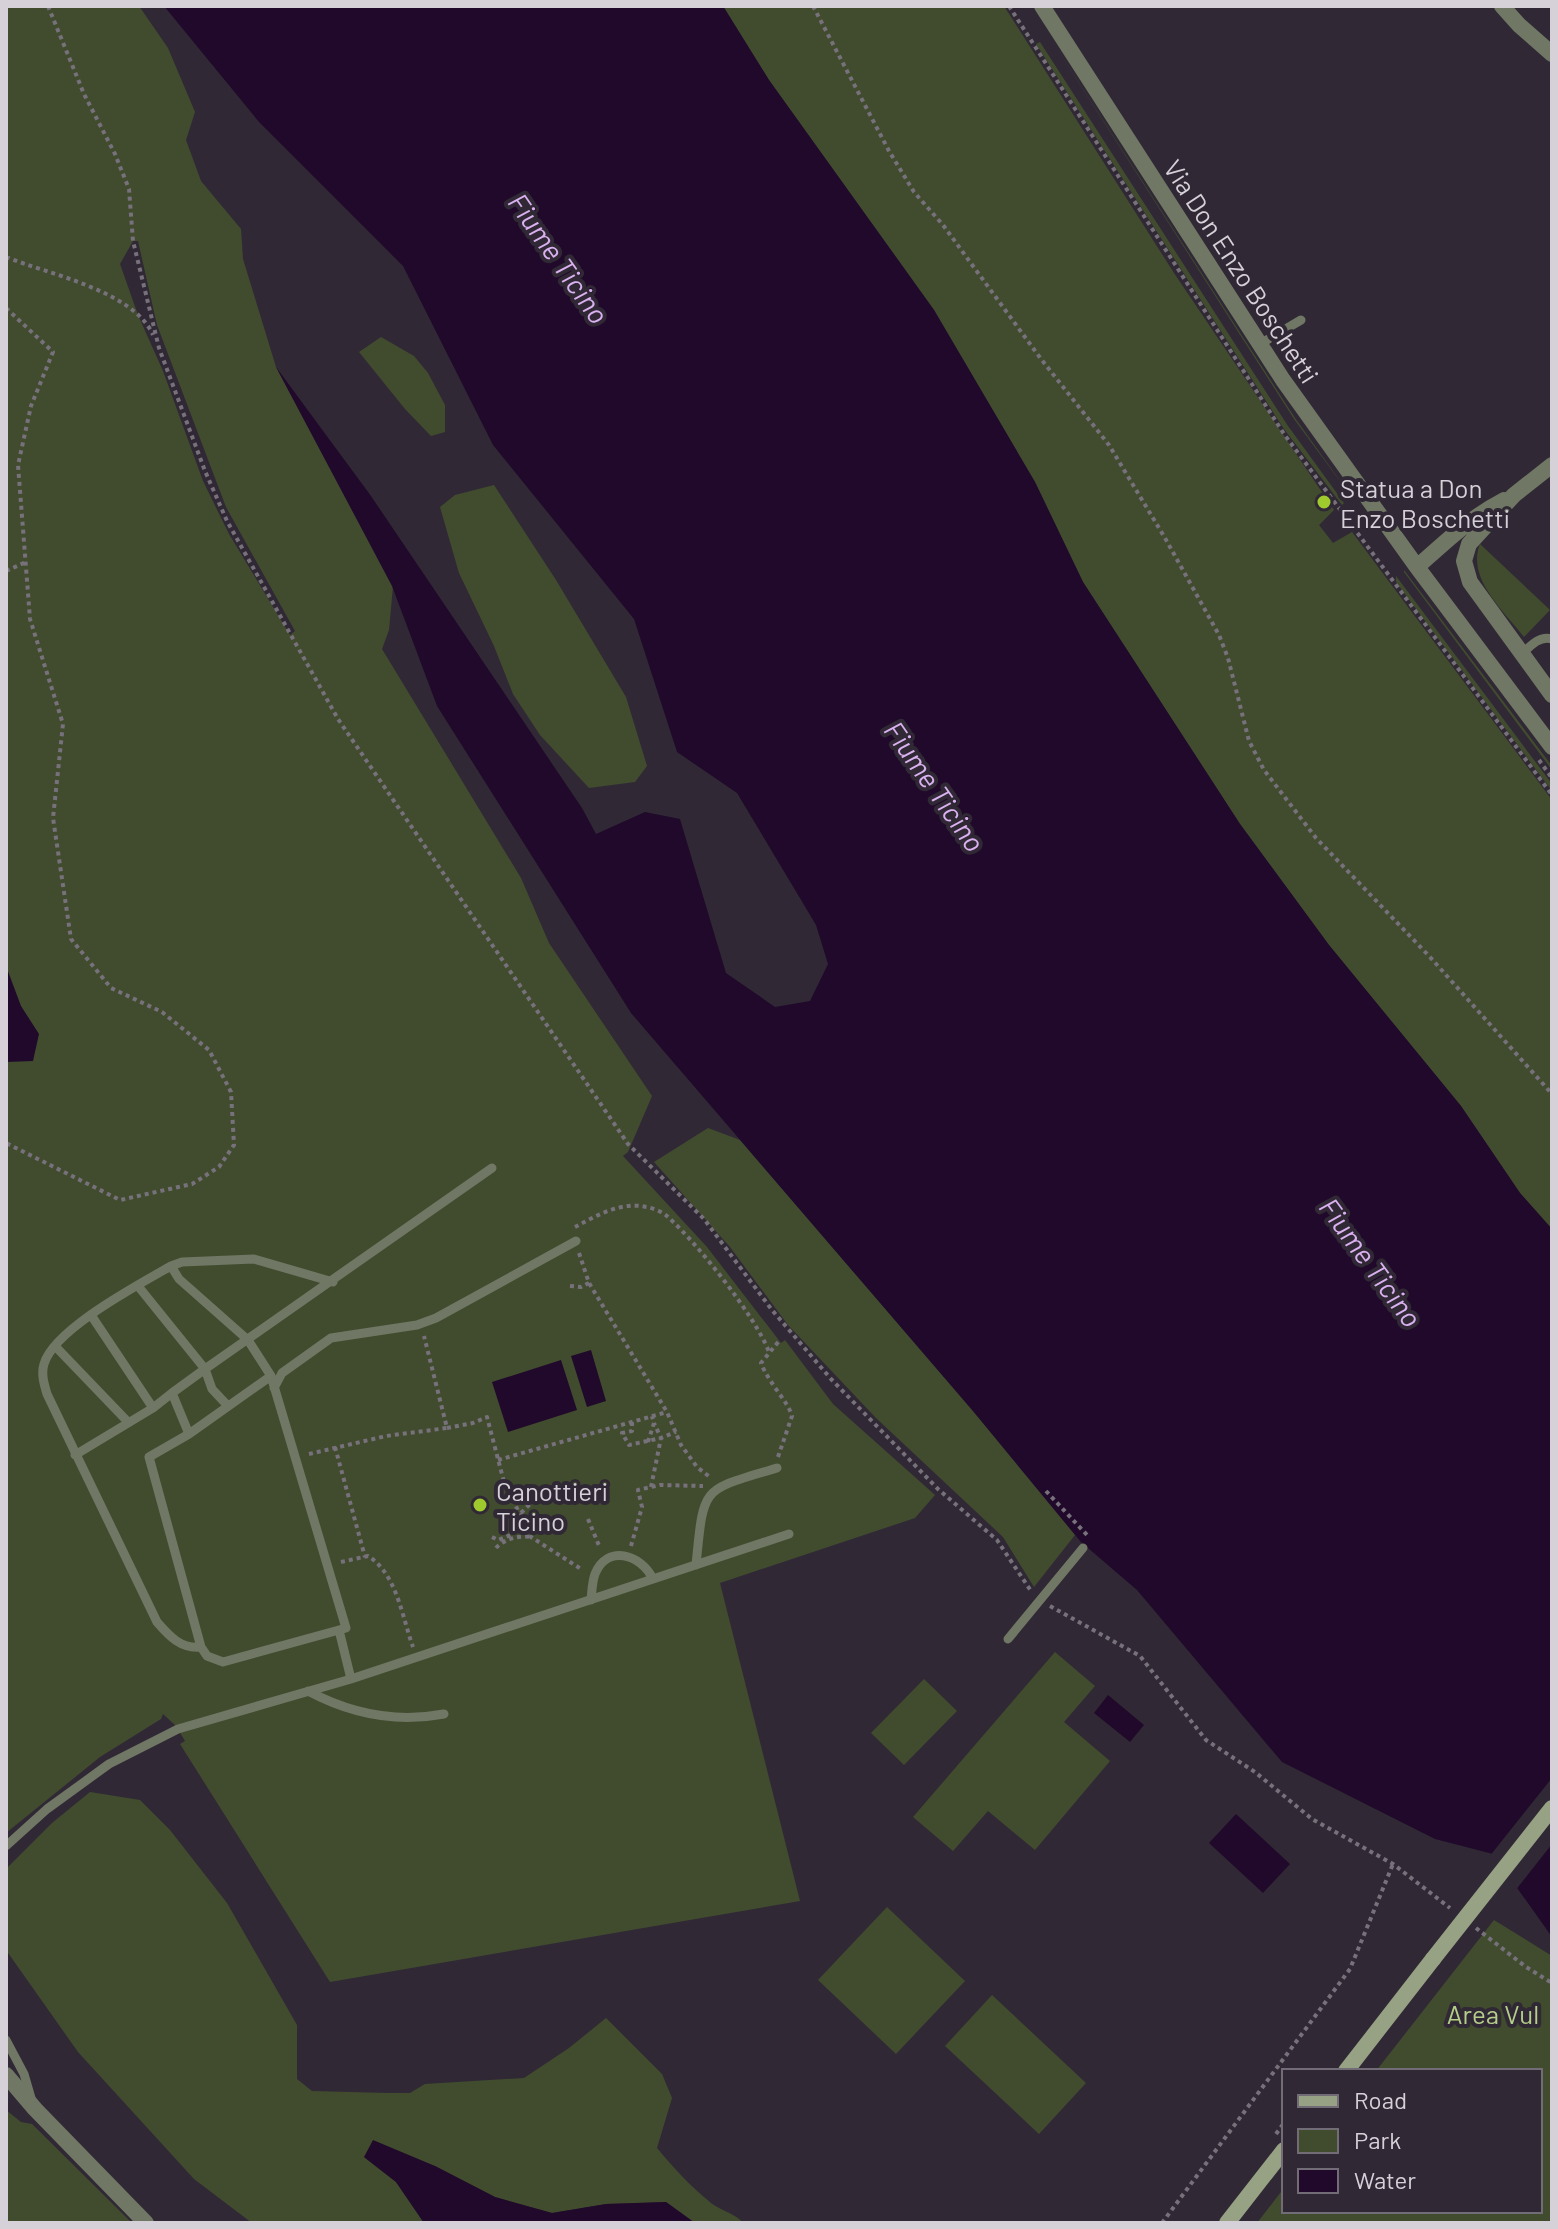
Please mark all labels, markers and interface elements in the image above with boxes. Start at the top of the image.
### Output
street label: Via Don Enzo Boschetti [1158,153,1326,389]
water label: Fiume Ticino [502,186,616,330]
place label: Statua a Don Enzo Boschetti [1340,472,1510,533]
marker: Statua a Don Enzo Boschetti [1315,493,1333,511]
water label: Fiume Ticino [878,714,992,858]
water label: Fiume Ticino [1313,1191,1429,1333]
place label: Canottieri Ticino [496,1475,608,1536]
marker: Canottieri Ticino [471,1496,489,1514]
park label: Area Vul [1447,1998,1539,2029]
legend [1282,2069,1542,2213]
text: Road [1354,2085,1407,2114]
text: Park [1354,2125,1401,2154]
text: Water [1354,2165,1416,2194]

